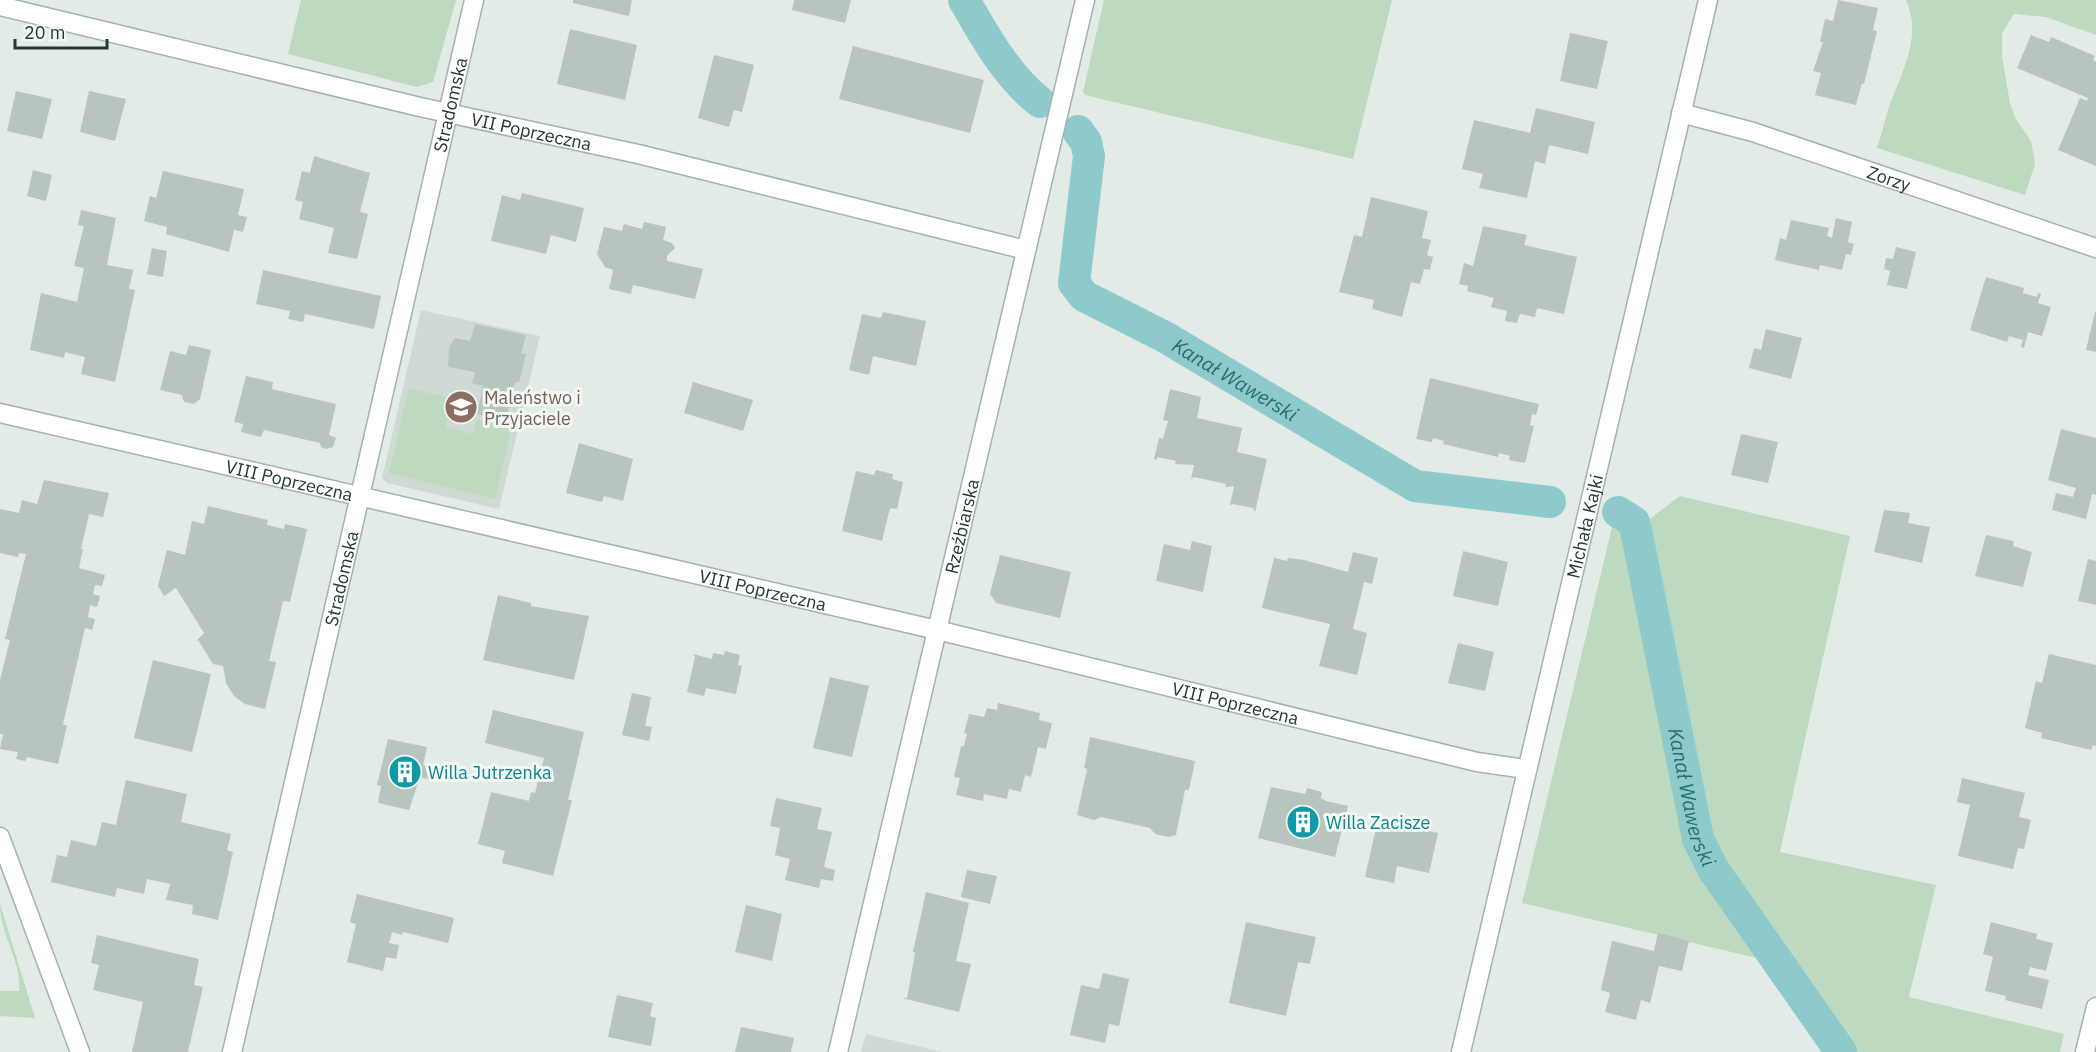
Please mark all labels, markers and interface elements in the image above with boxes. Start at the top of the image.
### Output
scale bar [15,12,106,50]
text: 20 m [24,21,66,44]
street label: Stradomska [428,55,472,155]
street label: VII Poprzeczna [469,107,594,155]
street label: Zorzy [1864,160,1914,196]
water label: Kanał Wawerski [1168,331,1304,427]
place label: Maleństwo i Przyjaciele [484,386,581,430]
school or university icon: Maleństwo i Przyjaciele [443,389,479,425]
street label: VIII Poprzeczna [223,454,356,506]
street label: Michała Kajki [1561,472,1608,581]
street label: Rzeźbiarska [939,476,984,576]
street label: Stradomska [319,528,363,628]
street label: VIII Poprzeczna [697,564,829,616]
street label: VIII Poprzeczna [1170,676,1302,730]
water label: Kanał Wawerski [1662,725,1723,871]
building icon: Willa Jutrzenka [387,754,423,790]
place label: Willa Jutrzenka [428,761,552,784]
building icon: Willa Zacisze [1285,804,1321,840]
place label: Willa Zacisze [1326,811,1430,834]

